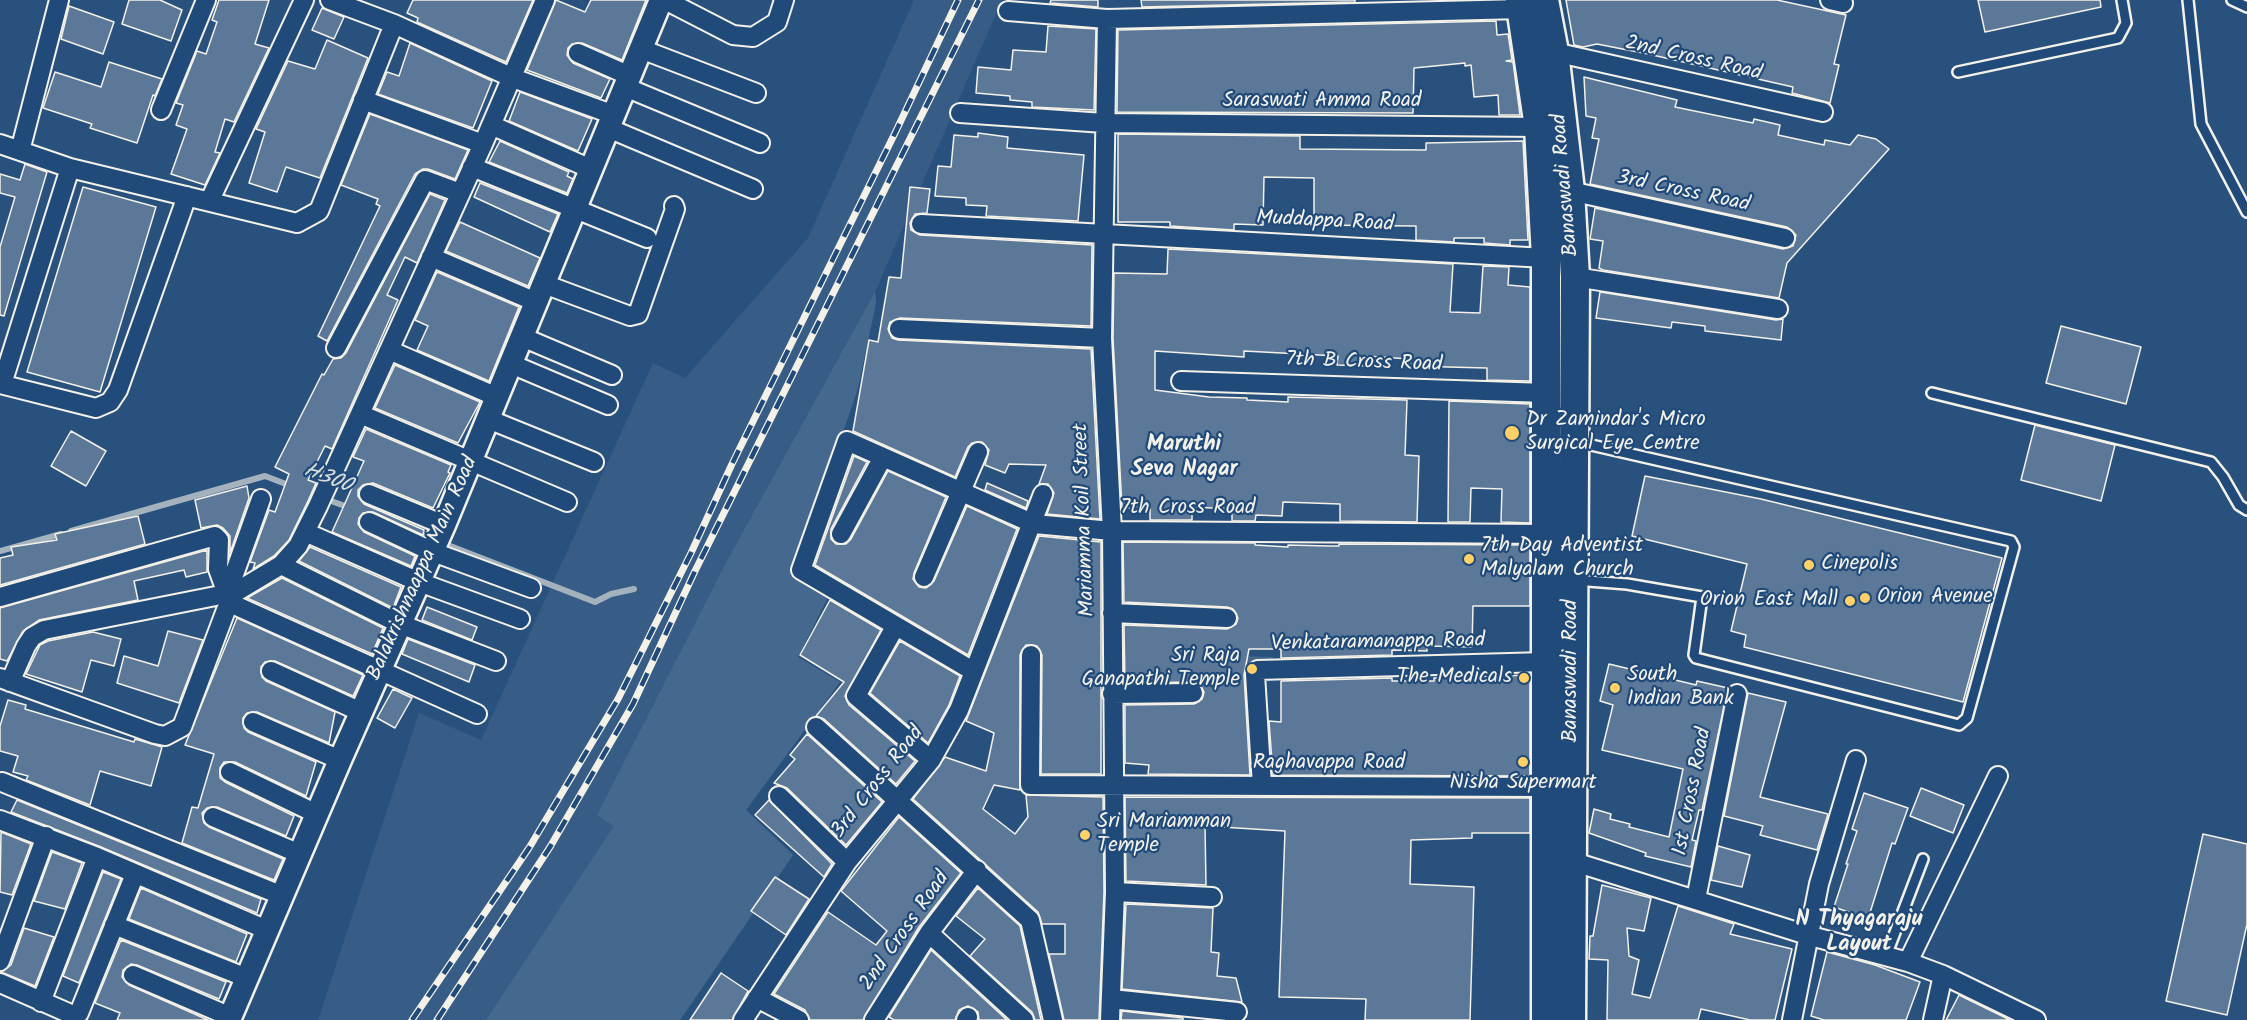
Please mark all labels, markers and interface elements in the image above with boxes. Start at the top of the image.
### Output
street label: 2nd Cross Road [1622,32,1764,88]
street label: Saraswati Amma Road [1223,89,1421,115]
street label: Banaswadi Road [1548,113,1586,257]
street label: 3rd Cross Road [1614,167,1752,219]
street label: Muddappa Road [1255,207,1395,239]
street label: 7th B Cross Road [1285,349,1443,379]
place label: Dr Zamindar's Micro Surgical Eye Centre [1526,408,1706,458]
street label: Mariamma Koil Street [1070,423,1102,617]
marker: Dr Zamindar's Micro Surgical Eye Centre [1503,424,1521,442]
district label: Maruthi Seva Nagar [1131,433,1237,484]
street label: Balakrishnaappa Main Road [363,453,485,685]
water label: H300 [299,459,355,501]
street label: 7th Cross Road [1121,496,1255,522]
place label: 7th Day Adventist Malyalam Church [1481,534,1643,584]
marker: 7th Day Adventist Malyalam Church [1462,552,1476,566]
place label: Cinepolis [1821,552,1898,578]
marker: Cinepolis [1802,558,1816,572]
place label: Orion Avenue [1877,585,1993,611]
place label: Orion East Mall [1700,588,1838,614]
marker: Orion Avenue [1858,591,1872,605]
marker: Orion East Mall [1843,594,1857,608]
street label: Banaswadi Road [1559,599,1585,743]
street label: Venkataramanappa Road [1271,630,1485,658]
place label: Sri Raja Ganapathi Temple [1082,644,1240,694]
marker: Sri Raja Ganapathi Temple [1245,662,1259,676]
place label: South Indian Bank [1627,663,1734,713]
place label: The Medicals [1397,665,1512,691]
marker: The Medicals [1517,671,1531,685]
marker: South Indian Bank [1608,681,1622,695]
street label: 3rd Cross Road [827,722,931,844]
street label: 1st Cross Road [1669,726,1719,858]
street label: Raghavappa Road [1253,751,1405,777]
marker: Nisha Supermart [1516,755,1530,769]
place label: Nisha Supermart [1449,771,1597,797]
place label: Sri Mariamman Temple [1097,810,1231,860]
marker: Sri Mariamman Temple [1078,828,1092,842]
street label: 2nd Cross Road [856,868,956,996]
district label: N Thyagaraju Layout [1796,908,1922,960]

